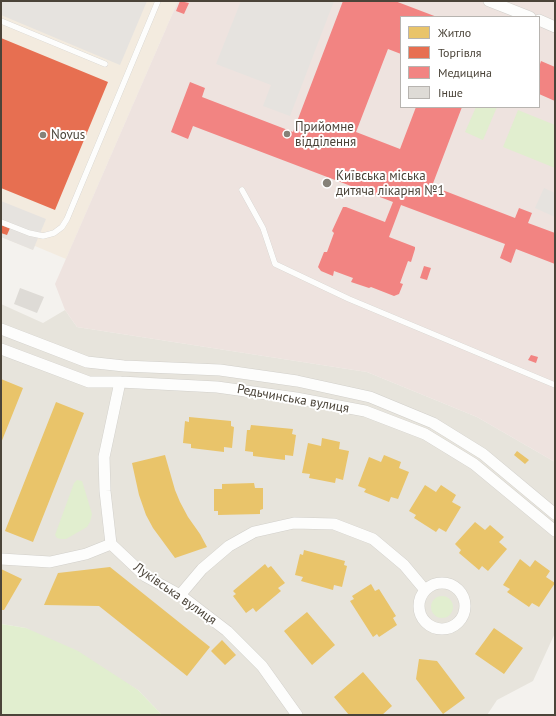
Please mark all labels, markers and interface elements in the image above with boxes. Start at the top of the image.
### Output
legend [400,16,540,108]
text: Житло [438,25,471,40]
text: Торгівля [438,45,481,60]
text: Медицина [438,65,492,80]
text: Інше [438,85,463,100]
place label: Прийомне відділення [295,119,356,150]
place label: Novus [51,127,85,143]
marker: Прийомне відділення [282,129,292,139]
marker: Novus [38,130,48,140]
place label: Київська міська дитяча лікарня №1 [336,168,445,199]
marker: Київська міська дитяча лікарня №1 [321,177,333,189]
street label: Редьчинська вулиця [236,381,350,417]
street label: Луківська вулиця [131,560,219,628]

